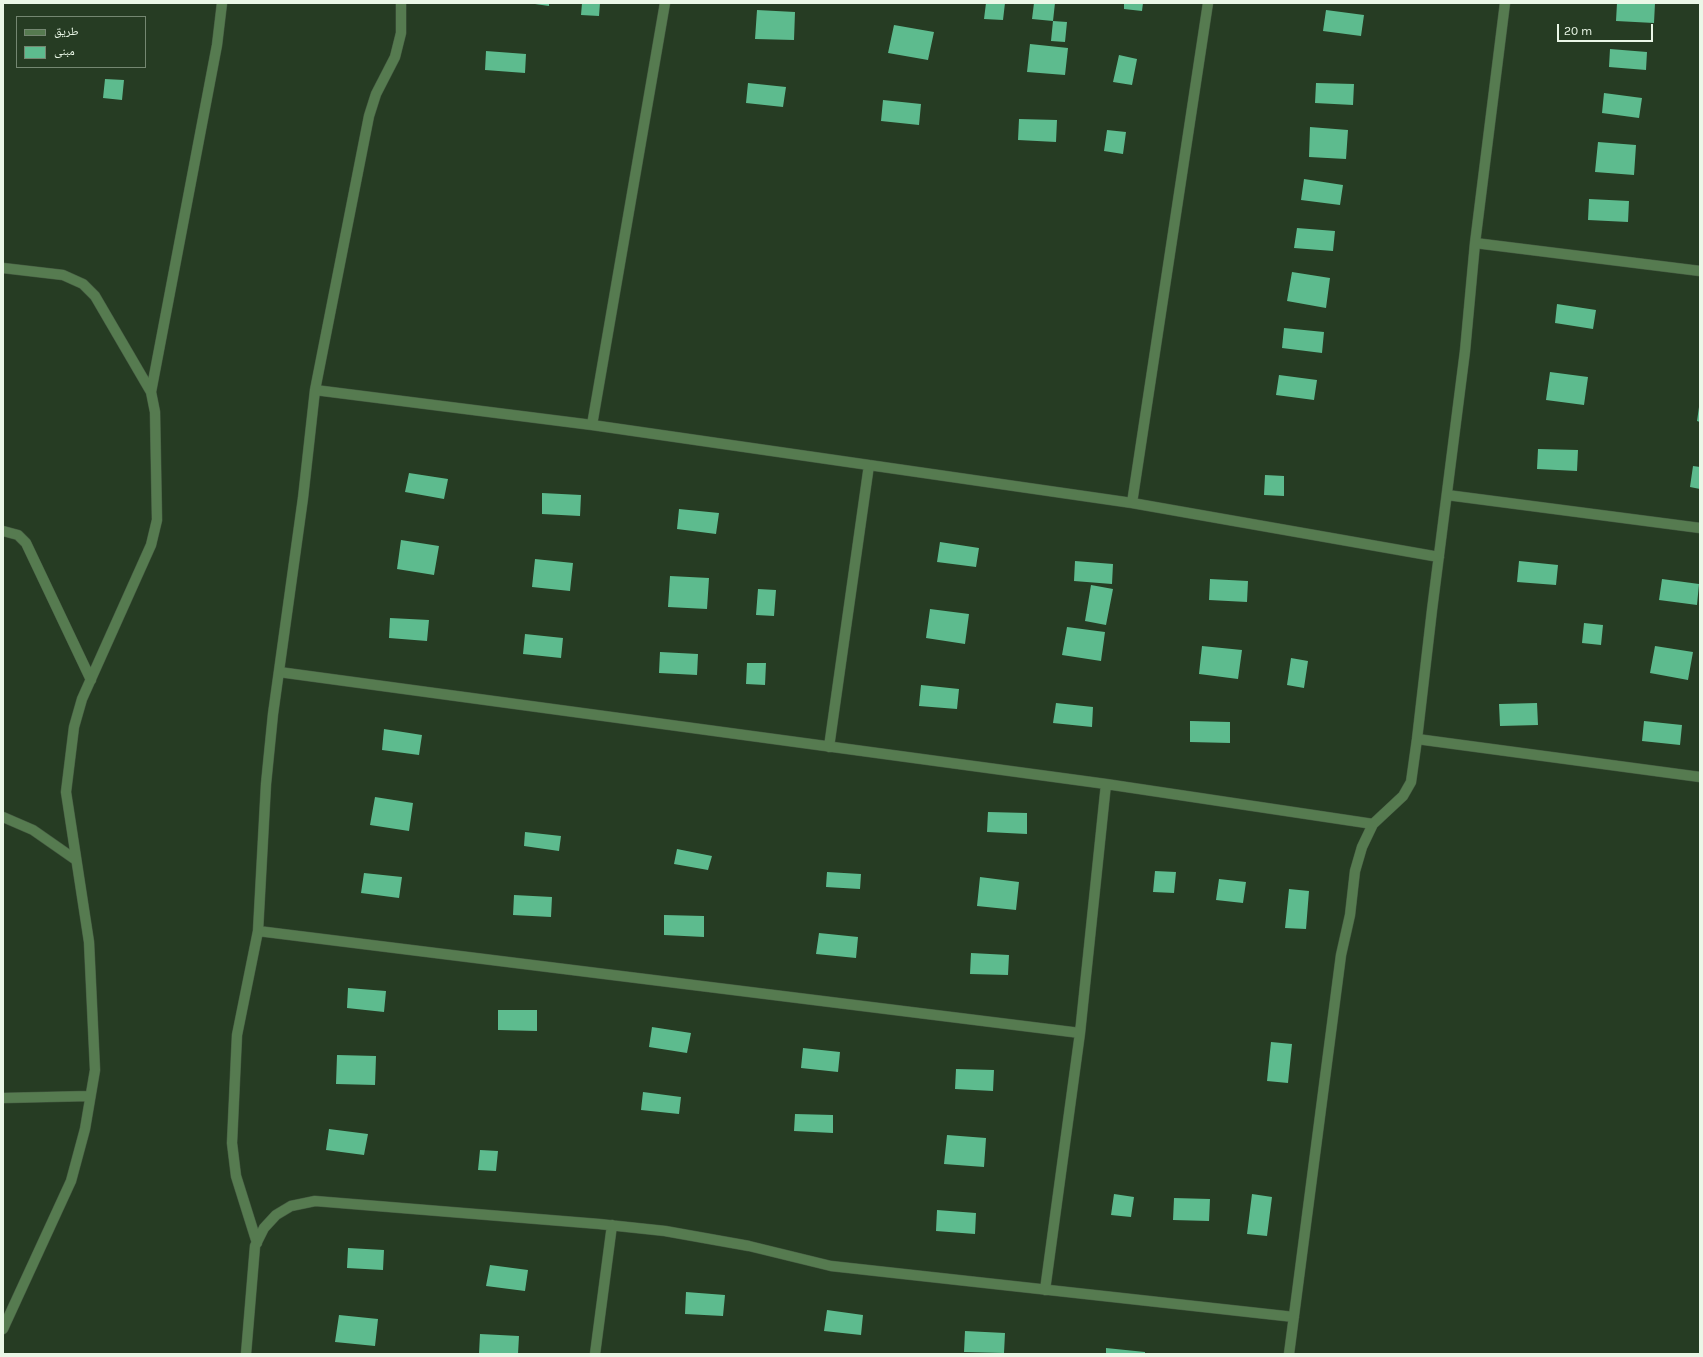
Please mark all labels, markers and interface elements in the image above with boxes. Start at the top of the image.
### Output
legend [16,16,146,68]
scale bar [1559,16,1655,42]
text: طريق [54,24,79,38]
text: 20 m [1564,24,1592,38]
text: مبنى [54,44,75,58]

